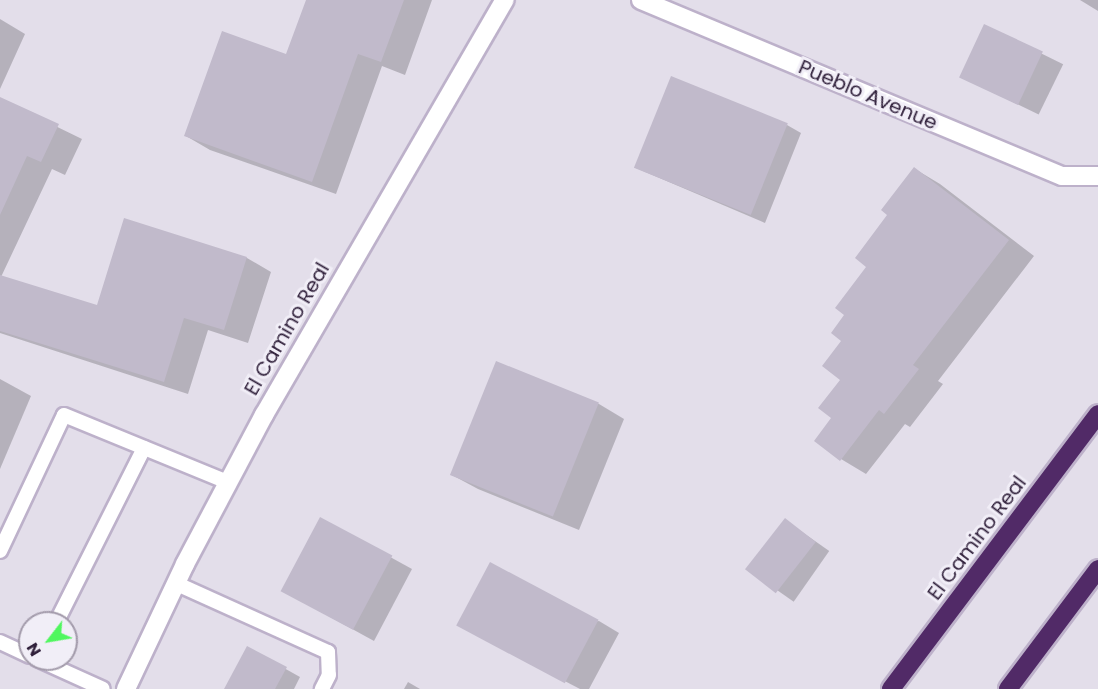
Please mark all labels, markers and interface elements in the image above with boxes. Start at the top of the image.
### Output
street label: Pueblo Avenue [795,55,941,135]
street label: El Camino Real [239,259,335,399]
street label: El Camino Real [923,471,1031,605]
north arrow [18,611,78,671]
text: N [21,638,47,661]

